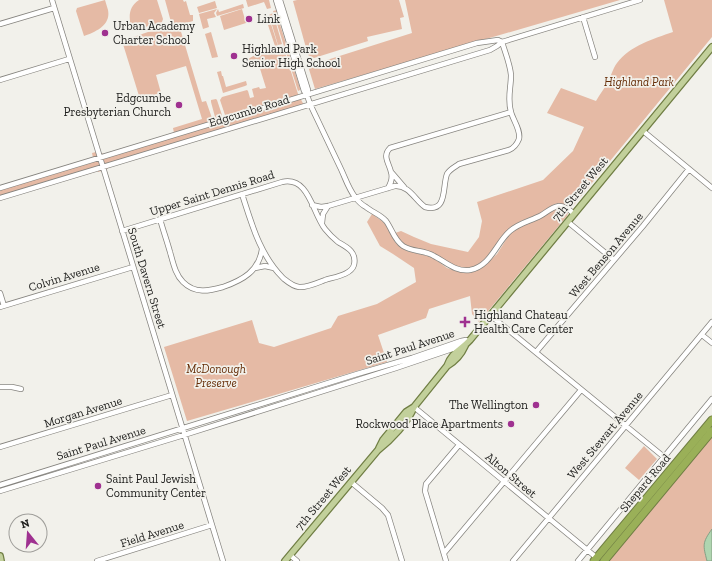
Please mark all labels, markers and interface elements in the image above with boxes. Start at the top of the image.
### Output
place label: Link [257,12,281,26]
marker: Link [244,14,254,24]
place label: Urban Academy Charter School [113,19,196,47]
marker: Urban Academy Charter School [100,28,110,38]
place label: Highland Park Senior High School [242,42,341,70]
marker: Highland Park Senior High School [229,51,239,61]
park label: Highland Park [604,75,675,89]
place label: Edgcumbe Presbyterian Church [63,91,171,119]
street label: Edgcumbe Road [207,92,291,130]
marker: Edgcumbe Presbyterian Church [174,100,184,110]
street label: 7th Street West [549,154,611,224]
street label: Upper Saint Dennis Road [148,167,276,219]
street label: West Benson Avenue [566,209,646,301]
street label: South Davern Street [125,226,169,331]
street label: Colvin Avenue [27,259,102,294]
place label: Highland Chateau Health Care Center [474,308,574,336]
marker: Highland Chateau Health Care Center [459,316,471,328]
street label: Saint Paul Avenue [364,326,456,368]
park label: McDonough Preserve [186,362,246,390]
street label: West Stewart Avenue [564,388,646,482]
street label: Morgan Avenue [42,393,124,431]
place label: The Wellington [449,398,528,412]
marker: The Wellington [531,400,541,410]
place label: Rockwood Place Apartments [356,417,503,431]
marker: Rockwood Place Apartments [506,419,516,429]
street label: Saint Paul Avenue [55,423,148,463]
street label: Alton Street [482,449,540,501]
street label: Shepard Road [617,451,674,515]
street label: 7th Street West [292,463,354,533]
place label: Saint Paul Jewish Community Center [106,472,206,500]
marker: Saint Paul Jewish Community Center [93,481,103,491]
north arrow [8,513,48,553]
text: N [19,516,32,531]
street label: Field Avenue [118,518,186,550]

